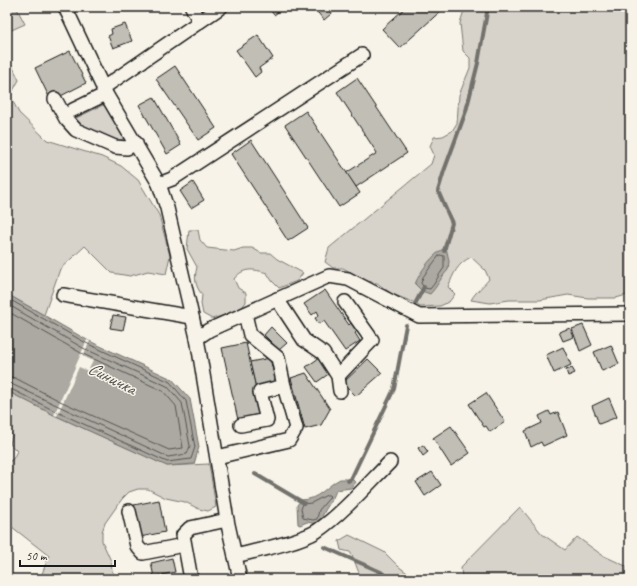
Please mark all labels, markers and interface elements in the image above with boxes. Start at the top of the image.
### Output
water label: Синичка [84,357,142,401]
scale bar [20,542,115,568]
text: 50 m [26,548,48,564]

